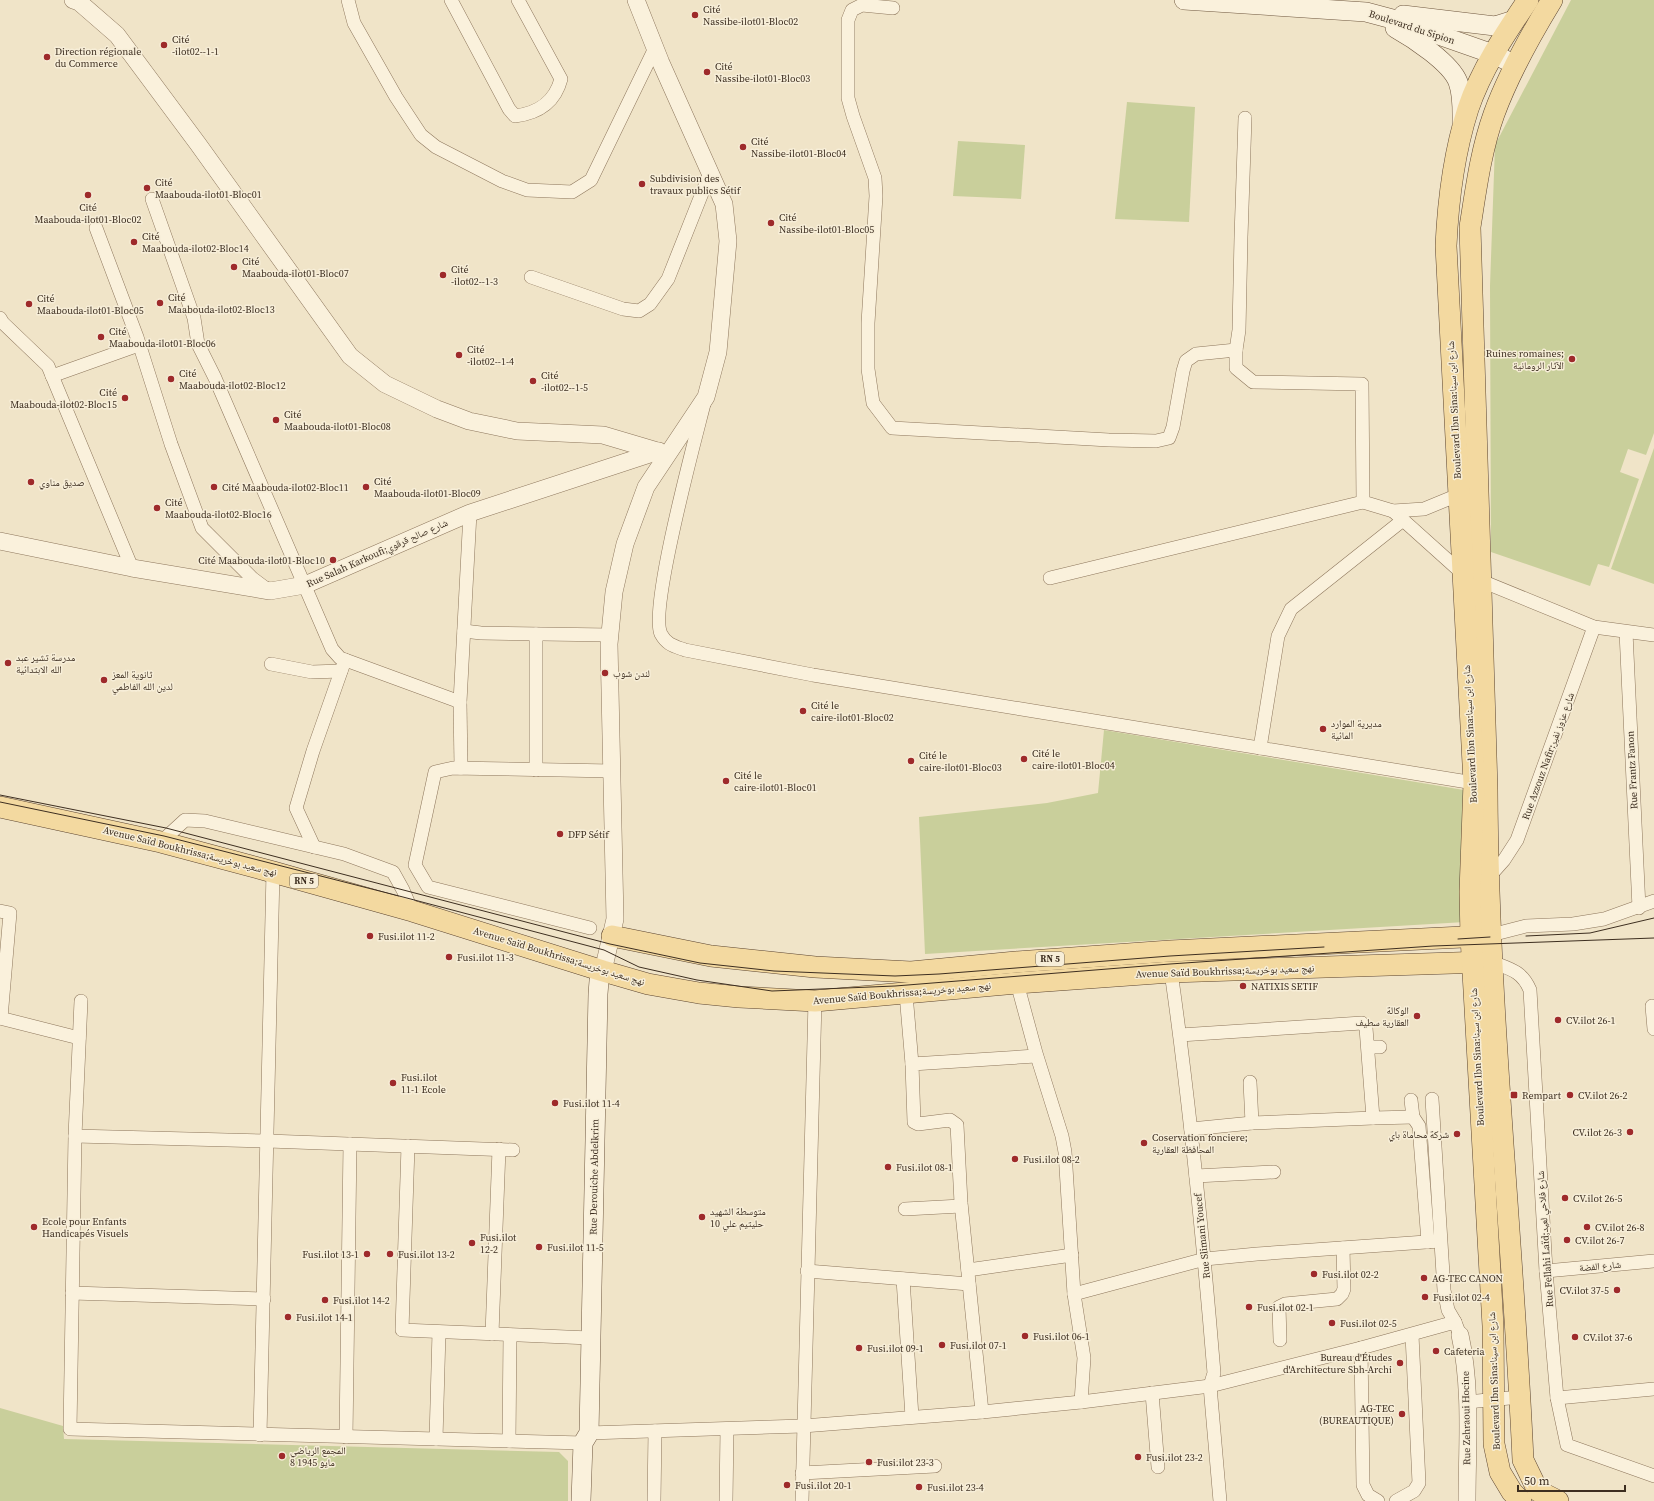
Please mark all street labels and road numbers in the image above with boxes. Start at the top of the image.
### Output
street label: Boulevard du Sipion [1367,7,1457,47]
street label: Boulevard Ibn Sina:شارع ابن سينا [1444,340,1464,479]
street label: Rue Salah Karkoufi;شارع صالح قرقوي [304,516,451,592]
street label: Boulevard Ibn Sina:شارع ابن سينا [1460,664,1480,803]
street label: Rue Azzouz Nafir;شارع عزوز نفير [1519,690,1577,821]
street label: Rue Frantz Fanon [1623,730,1641,810]
street label: Avenue Saïd Boukhrissa;نهج سعيد بوخريسة [102,823,278,879]
road number: RN 5 [290,874,318,888]
street label: Avenue Saïd Boukhrissa;نهج سعيد بوخريسة [472,924,647,988]
road number: RN 5 [1036,952,1064,966]
street label: Avenue Saïd Boukhrissa;نهج سعيد بوخريسة [1135,961,1315,981]
street label: Avenue Saïd Boukhrissa;نهج سعيد بوخريسة [812,979,992,1007]
street label: Boulevard Ibn Sina:شارع ابن سينا [1467,987,1487,1126]
street label: Rue Derouiche Abdelkrim [586,1119,602,1235]
street label: Rue Fellahi Laïd;شارع فلاحي لعيد [1534,1170,1558,1308]
street label: Rue Slimani Youcef [1191,1191,1213,1279]
street label: شارع الفضة [1579,1258,1622,1274]
street label: Boulevard Ibn Sina:شارع ابن سينا [1485,1311,1503,1450]
street label: Rue Zehraoui Hocine [1459,1371,1473,1465]

